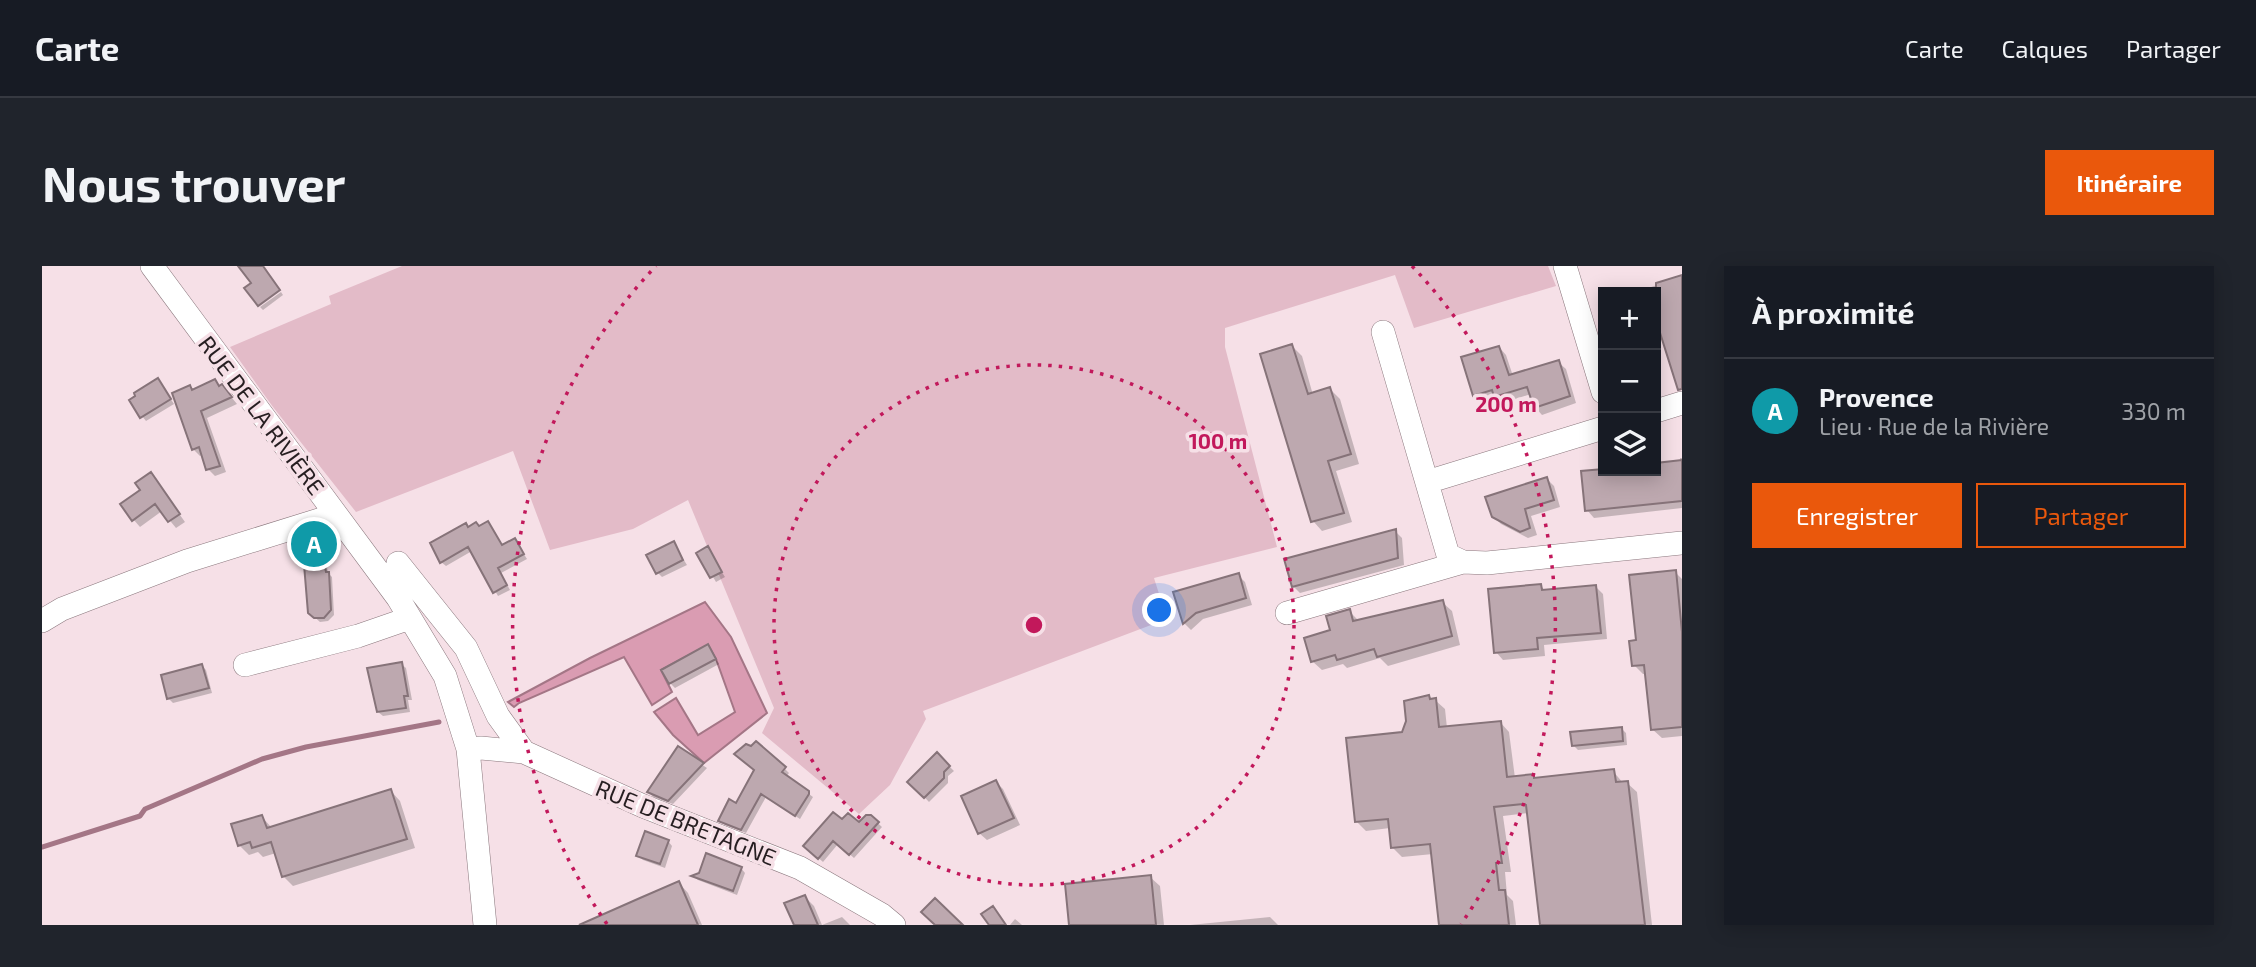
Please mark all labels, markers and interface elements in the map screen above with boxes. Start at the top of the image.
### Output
text: Carte [35,28,119,68]
text: Carte [1905,34,1964,63]
text: Calques [2002,34,2088,63]
text: Partager [2126,34,2221,63]
button: Itinéraire [2045,150,2214,215]
text: Nous trouver [42,153,346,212]
map controls [1598,287,1661,476]
button: + [1598,287,1661,350]
text: À proximité [1752,294,1914,330]
street label: RUE DE LA RIVIÈRE [193,330,331,500]
button: − [1598,350,1661,413]
text: Provence [1819,381,1934,412]
text: 200 m [1475,391,1537,416]
text: A [1767,397,1783,425]
text: 330 m [2121,397,2186,425]
text: Lieu · Rue de la Rivière [1819,412,2049,440]
button: layers [1598,413,1661,476]
text: 100 m [1189,428,1247,453]
button: Enregistrer [1752,483,1962,548]
button: Partager [1976,483,2186,548]
pin: A [291,518,337,570]
your location [1142,593,1176,627]
centre of rings [1022,613,1046,637]
street label: RUE DE BRETAGNE [592,773,780,871]

